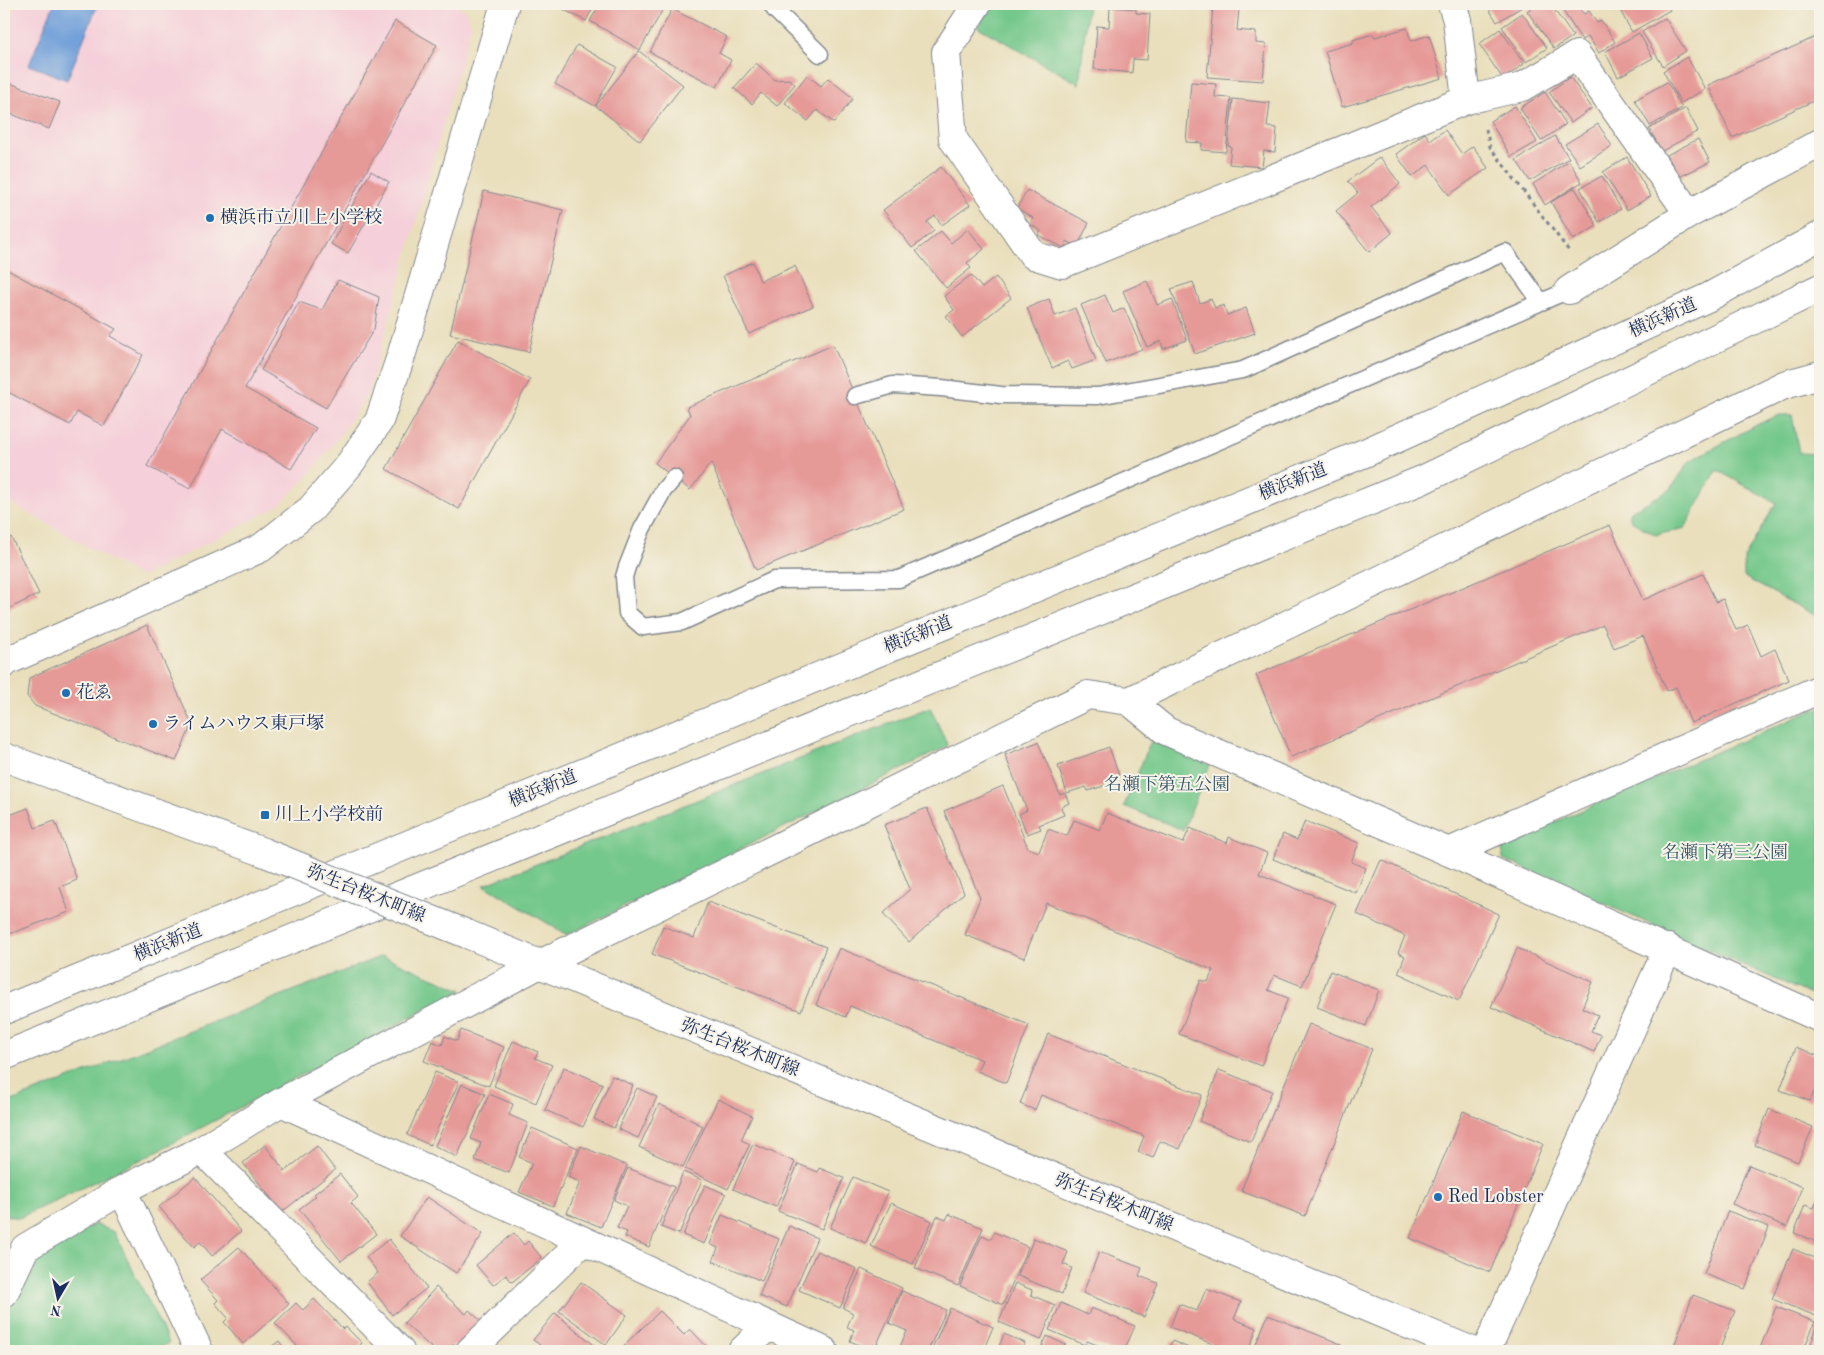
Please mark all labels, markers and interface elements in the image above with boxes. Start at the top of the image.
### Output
place label: 横浜市立川上小学校 [220,207,382,227]
marker: 横浜市立川上小学校 [204,212,216,224]
street label: 横浜新道 [1626,293,1700,341]
street label: 横浜新道 [1256,458,1330,504]
street label: 横浜新道 [881,611,955,657]
place label: 花ゑ [76,682,112,702]
marker: 花ゑ [60,687,72,699]
place label: ライムハウス東戸塚 [163,713,324,733]
marker: ライムハウス東戸塚 [147,718,159,730]
street label: 横浜新道 [506,765,580,811]
park label: 名瀬下第五公園 [1104,774,1230,794]
place label: 川上小学校前 [275,804,383,824]
marker: 川上小学校前 [259,809,271,821]
park label: 名瀬下第三公園 [1662,842,1788,862]
street label: 弥生台桜木町線 [304,860,429,926]
street label: 横浜新道 [131,919,205,965]
street label: 弥生台桜木町線 [678,1014,803,1080]
street label: 弥生台桜木町線 [1052,1169,1177,1235]
place label: Red Lobster [1448,1188,1544,1206]
marker: Red Lobster [1432,1191,1444,1203]
north arrow [32,1272,82,1322]
text: N [49,1302,63,1318]

